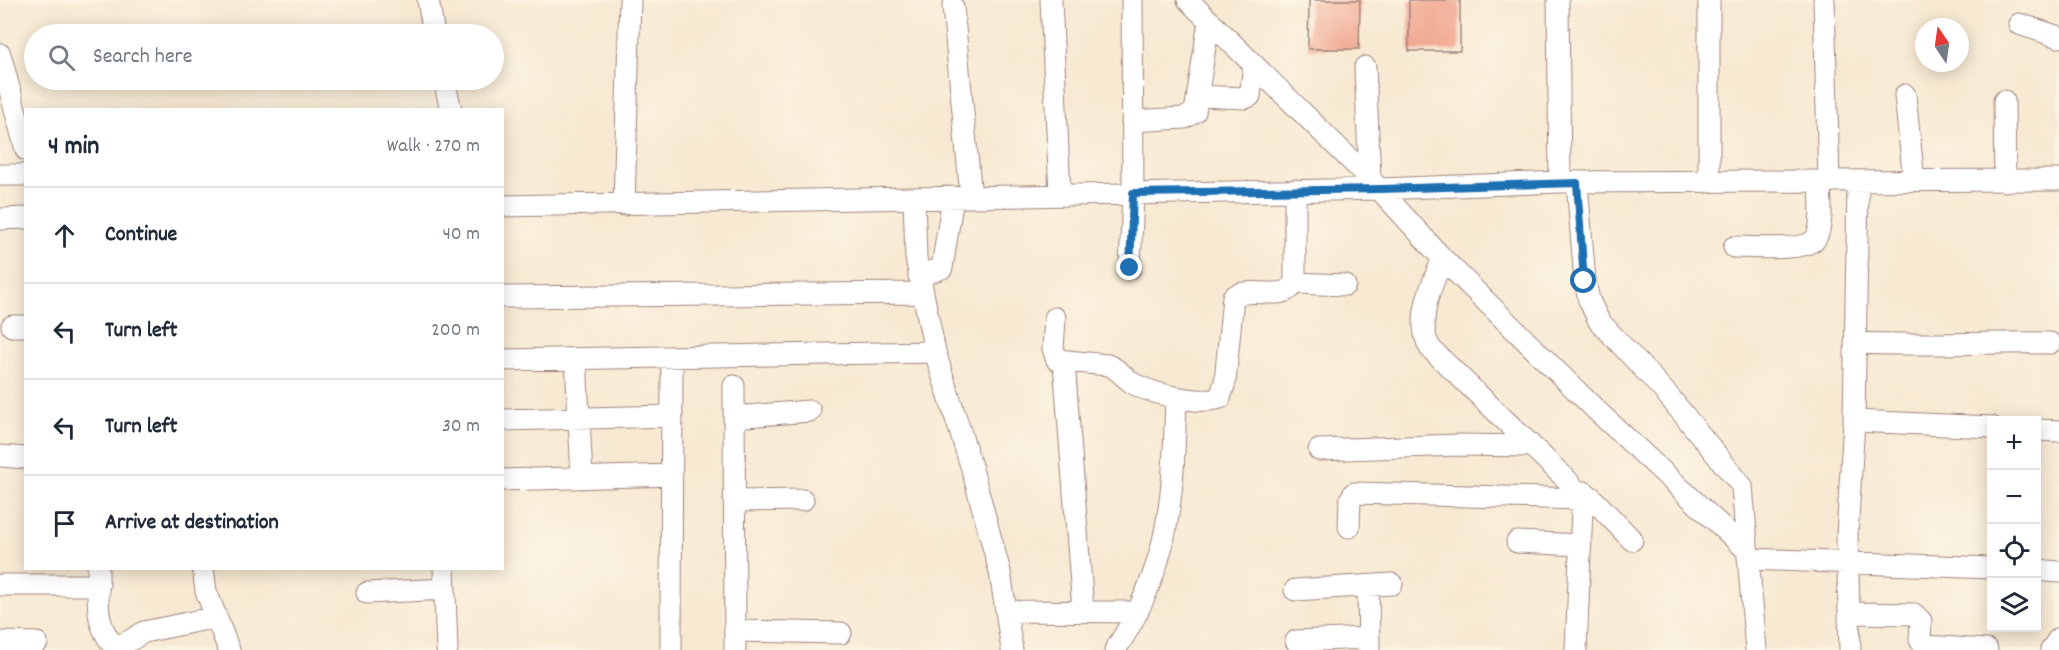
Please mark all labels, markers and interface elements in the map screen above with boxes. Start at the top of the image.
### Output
north arrow [1915,18,1969,72]
search box [24,24,504,90]
icon: search [45,41,78,74]
text: Search here [93,42,192,73]
text: 4 min [48,129,99,166]
text: Walk · 270 m [387,133,480,161]
icon: ahead [48,219,81,252]
text: Continue [105,220,177,251]
text: 40 m [442,221,480,249]
route end [1116,254,1142,280]
route start [1570,267,1596,293]
icon: left [48,315,81,348]
text: Turn left [105,316,177,347]
text: 200 m [431,317,480,345]
icon: left [48,411,81,444]
text: Turn left [105,412,177,443]
text: 30 m [442,413,480,441]
map controls [1987,416,2041,632]
button: + [1987,416,2041,470]
button: − [1987,470,2041,524]
icon: arrive [48,507,81,540]
text: Arrive at destination [105,508,279,539]
button: locate [1987,524,2041,578]
button: layers [1987,578,2041,632]

